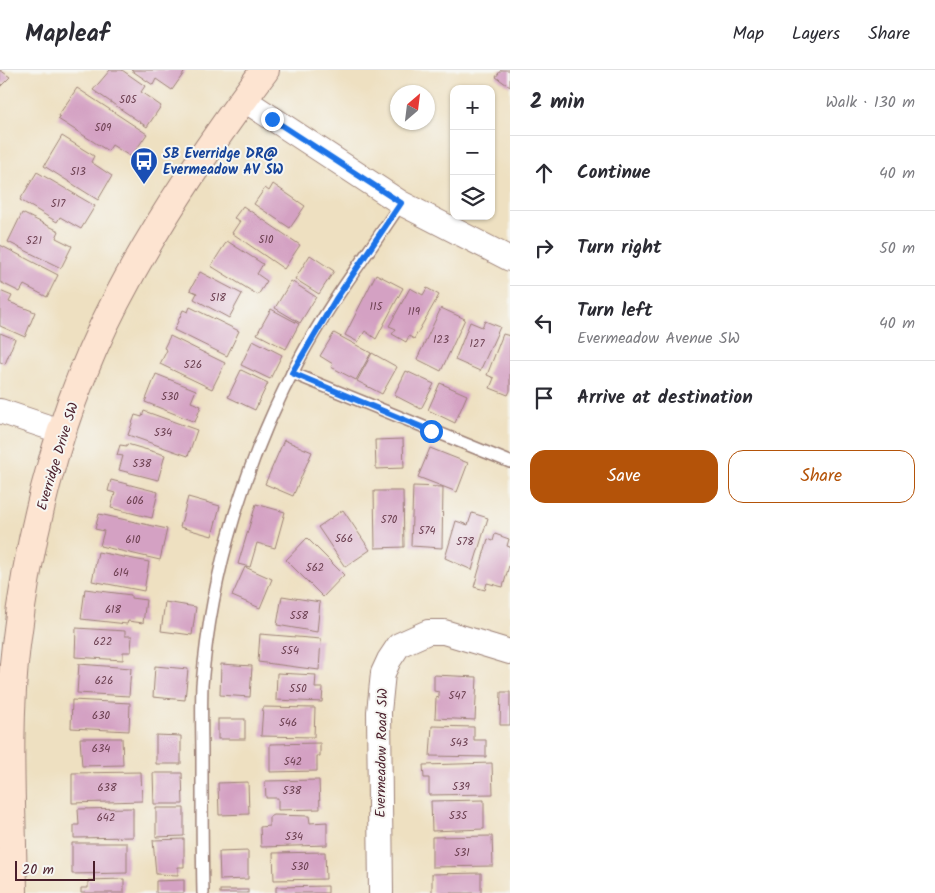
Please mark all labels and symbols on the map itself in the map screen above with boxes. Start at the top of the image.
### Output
north arrow [390,85,435,130]
house number: 505 [119,91,138,109]
route end [261,108,284,131]
house number: 509 [95,119,112,137]
place label: SB Everridge DR@ Evermeadow AV SW [163,143,284,181]
bus stop icon: SB Everridge DR@ Evermeadow AV SW [129,146,159,185]
house number: 513 [70,163,86,181]
house number: 517 [51,195,66,213]
house number: 510 [259,231,274,249]
house number: 521 [26,232,42,250]
house number: 518 [210,289,226,307]
house number: 115 [370,298,383,316]
house number: 119 [408,303,421,321]
house number: 123 [433,331,449,349]
house number: 127 [470,335,485,353]
house number: 526 [184,356,202,374]
house number: 530 [161,388,179,406]
street label: Everridge Drive SW [31,400,85,513]
route start [420,420,443,443]
house number: 534 [154,424,172,442]
house number: 538 [133,455,152,473]
house number: 606 [126,492,144,510]
house number: 570 [381,511,398,529]
house number: 574 [418,522,436,540]
house number: 566 [335,530,353,548]
house number: 610 [125,531,141,549]
house number: 578 [456,533,474,551]
house number: 562 [306,559,324,577]
house number: 614 [113,564,129,582]
house number: 618 [105,601,121,619]
house number: 558 [290,607,309,625]
house number: 622 [94,633,112,651]
house number: 554 [281,642,299,660]
house number: 626 [95,672,113,690]
house number: 550 [289,680,307,698]
house number: 547 [448,687,466,705]
street label: Evermeadow Road SW [370,688,394,818]
house number: 630 [92,707,110,725]
house number: 546 [279,714,297,732]
house number: 543 [450,734,468,752]
house number: 634 [92,740,110,758]
house number: 542 [284,753,302,771]
house number: 539 [452,778,470,796]
house number: 638 [97,779,117,797]
house number: 538 [283,782,302,800]
house number: 535 [449,807,468,825]
house number: 642 [97,809,115,827]
house number: 534 [285,828,303,846]
house number: 531 [454,844,470,862]
scale bar [15,858,95,881]
house number: 530 [291,858,309,876]

